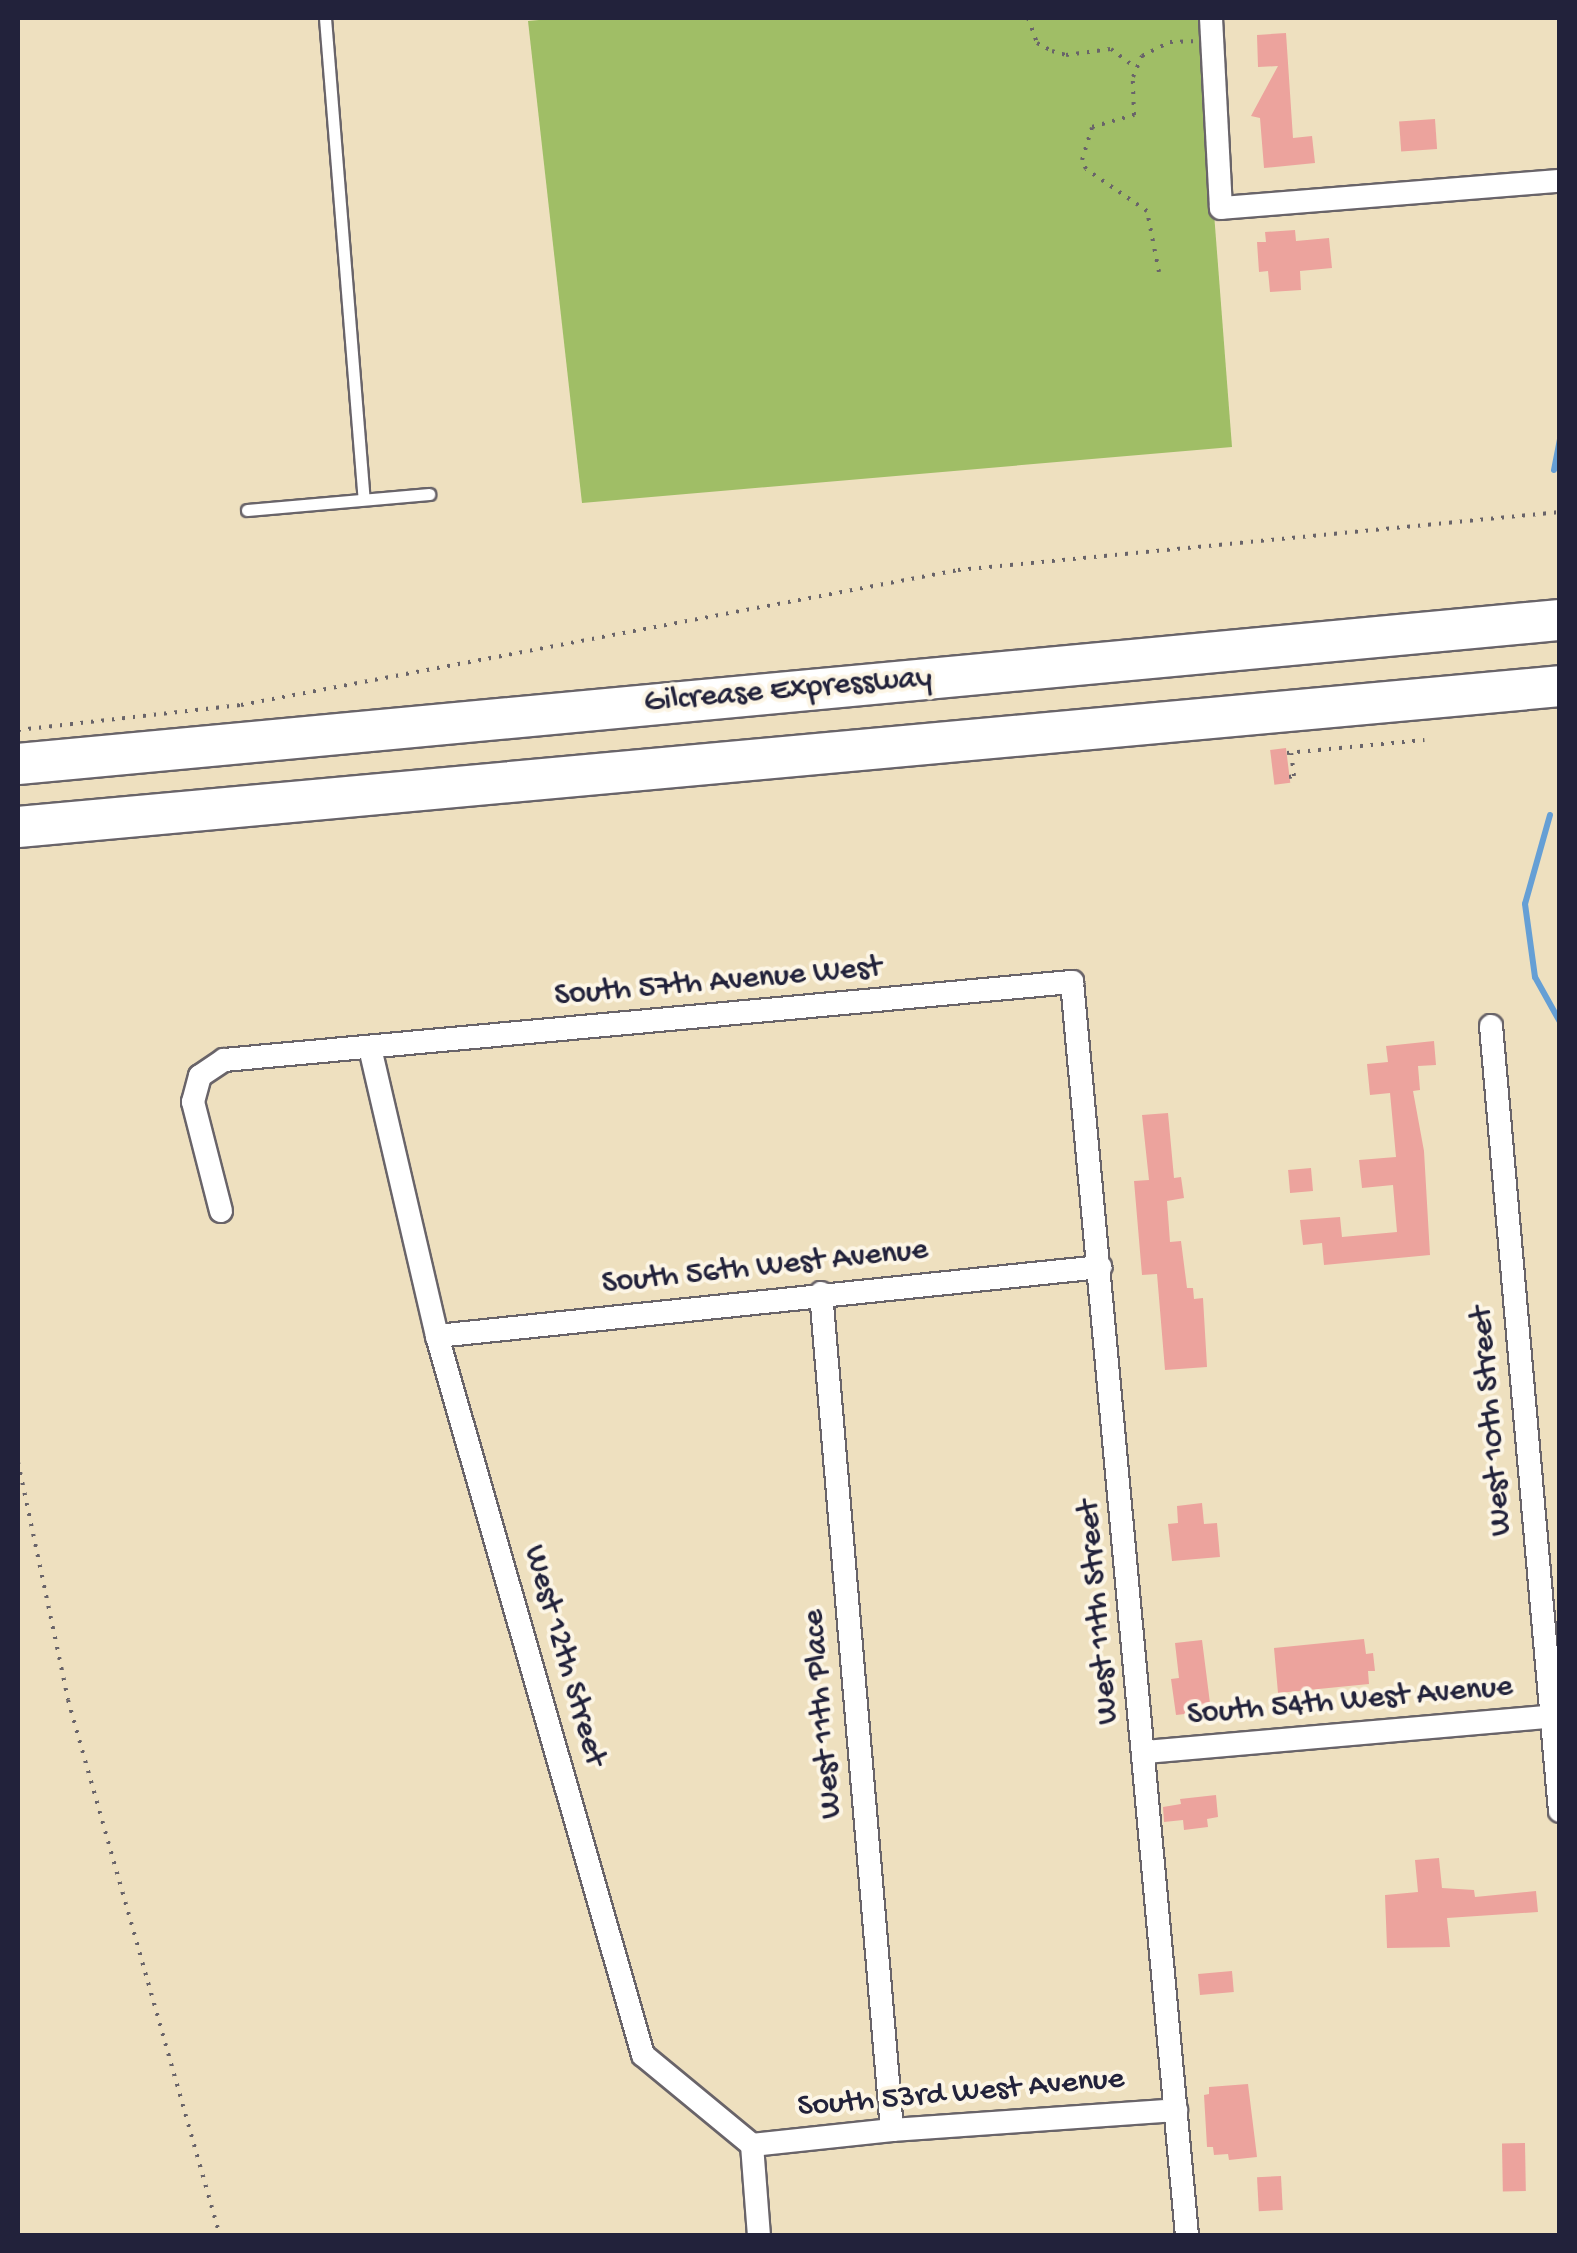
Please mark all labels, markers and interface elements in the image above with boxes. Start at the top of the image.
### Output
street label: Gilcrease Expressway [642,659,934,723]
street label: South 57th Avenue West [553,950,883,1016]
street label: South 56th West Avenue [600,1232,930,1304]
street label: West 10th Street [1464,1305,1522,1537]
street label: West 11th Street [1071,1498,1129,1726]
street label: West 12th Street [513,1541,613,1771]
street label: West 11th Place [796,1608,852,1820]
street label: South 54th West Avenue [1186,1669,1514,1735]
street label: South 53rd West Avenue [796,2061,1126,2127]

